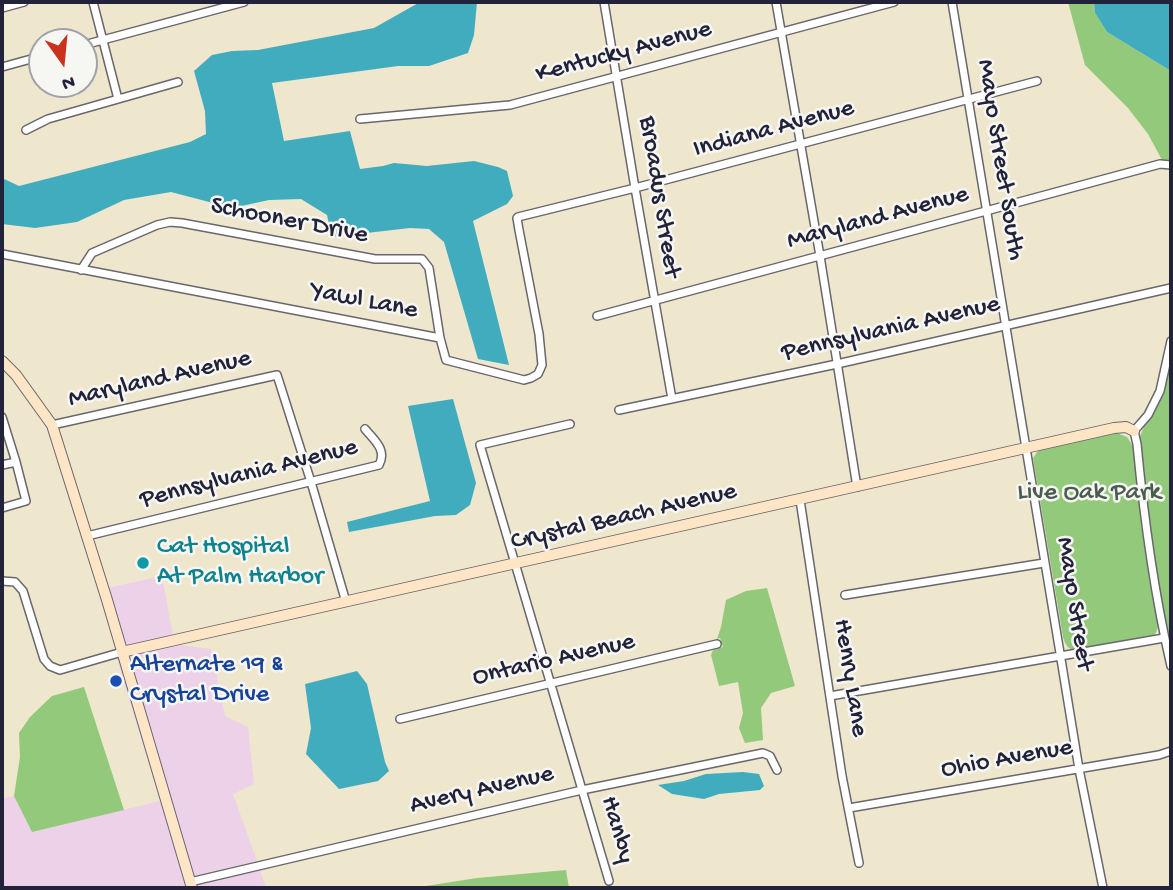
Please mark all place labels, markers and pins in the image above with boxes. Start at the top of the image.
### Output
place label: Cat Hospital At Palm Harbor [157,532,323,594]
marker: Cat Hospital At Palm Harbor [135,555,151,571]
place label: Alternate 19 & Crystal Drive [130,650,283,712]
marker: Alternate 19 & Crystal Drive [108,673,124,689]

